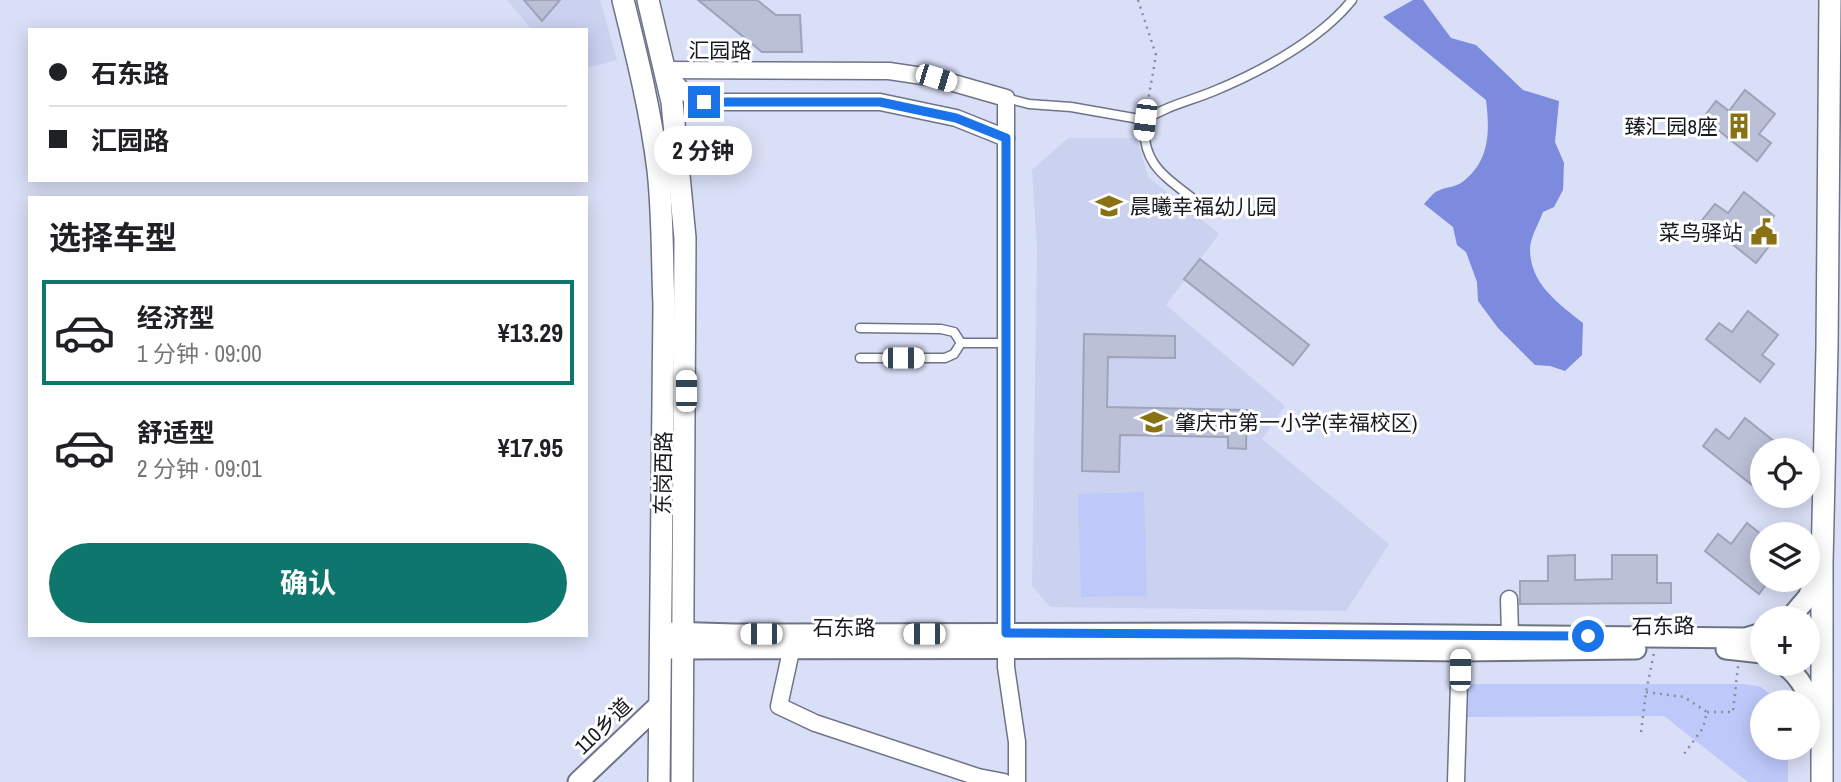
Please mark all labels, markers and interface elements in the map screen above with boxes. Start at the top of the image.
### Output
street label: 汇园路 [689,36,752,65]
text: 石东路 [91,56,169,91]
car [913,62,960,94]
route end [688,86,720,118]
car [1133,98,1158,142]
building icon: 臻汇园8座 [1724,111,1754,141]
place label: 臻汇园8座 [1624,112,1718,141]
text: 汇园路 [91,123,169,158]
callout: 2 分钟 [655,126,753,176]
text: 2 分钟 [672,135,734,166]
school or university icon: 晨曦幸福幼儿园 [1094,191,1124,221]
place label: 晨曦幸福幼儿园 [1130,192,1277,221]
text: 选择车型 [49,216,177,259]
public building icon: 菜鸟驿站 [1749,217,1779,247]
place label: 菜鸟驿站 [1659,218,1743,247]
text: 经济型 [137,300,215,335]
icon: car [53,301,116,364]
text: ¥13.29 [498,315,563,350]
text: 1 分钟 · 09:00 [137,338,262,369]
car [883,348,925,369]
car [676,370,697,412]
school or university icon: 肇庆市第一小学(幸福校区) [1139,407,1169,437]
place label: 肇庆市第一小学(幸福校区) [1175,408,1417,437]
text: 舒适型 [137,415,215,450]
icon: car [53,416,116,479]
text: ¥17.95 [498,430,563,465]
street label: 东岗西路 [648,431,678,515]
map controls [1750,438,1820,760]
button: locate [1750,438,1820,508]
text: 2 分钟 · 09:01 [137,453,262,484]
button: layers [1750,522,1820,592]
button: 确认 [49,543,567,623]
button: + [1750,606,1820,676]
street label: 石东路 [1631,611,1695,641]
street label: 石东路 [813,613,876,642]
route start [1572,620,1604,652]
car [741,624,783,645]
car [904,624,946,645]
car [1450,649,1471,691]
button: − [1750,690,1820,760]
street label: 110乡道 [568,691,638,761]

